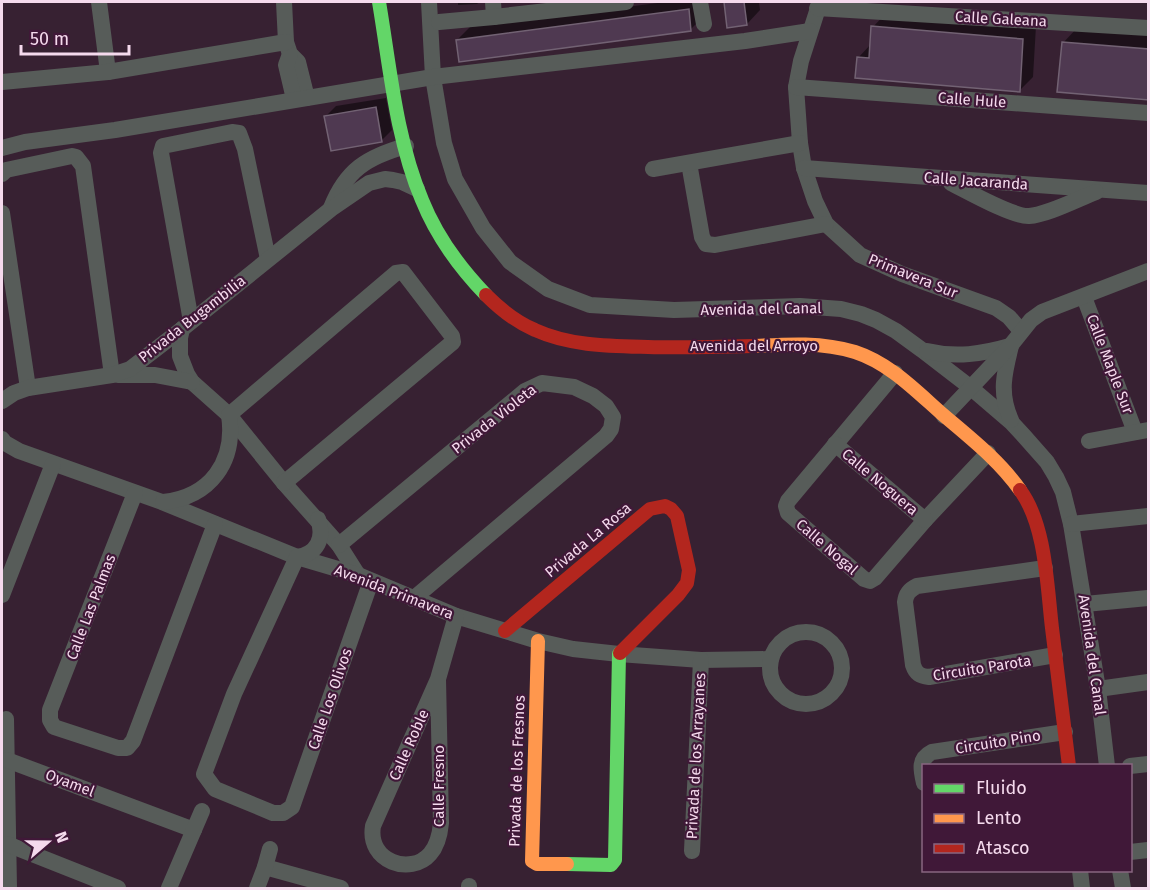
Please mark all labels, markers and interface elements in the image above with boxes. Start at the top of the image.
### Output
street label: Calle Galeana [955,8,1047,30]
scale bar [21,18,129,56]
text: 50 m [30,28,69,50]
street label: Calle Hule [937,89,1007,111]
street label: Calle Jacaranda [923,168,1029,194]
street label: Primavera Sur [866,250,961,302]
street label: Privada Bugambilia [135,272,249,366]
street label: Avenida del Canal [700,299,822,319]
street label: Calle Maple Sur [1083,312,1137,416]
street label: Avenida del Arroyo [690,337,818,355]
street label: Privada Violeta [448,380,540,458]
street label: Calle Noguera [838,445,922,519]
street label: Privada La Rosa [541,499,635,581]
street label: Calle Nogal [792,515,862,579]
street label: Calle Las Palmas [63,552,119,662]
street label: Avenida Primavera [332,561,456,623]
street label: Avenida del Canal [1075,594,1109,717]
street label: Calle Los Olivos [304,646,356,752]
street label: Circuito Parota [931,651,1033,685]
street label: Privada de los Arrayanes [683,672,709,840]
street label: Privada de los Fresnos [505,695,529,847]
street label: Calle Roble [385,707,433,783]
street label: Circuito Pino [954,726,1042,758]
street label: Calle Fresno [430,745,448,827]
legend [922,764,1132,872]
street label: Oyamel [43,765,98,801]
text: Fluido [976,777,1027,799]
text: Lento [976,807,1022,829]
north arrow [18,812,78,872]
text: N [51,829,72,845]
text: Atasco [976,837,1029,859]

